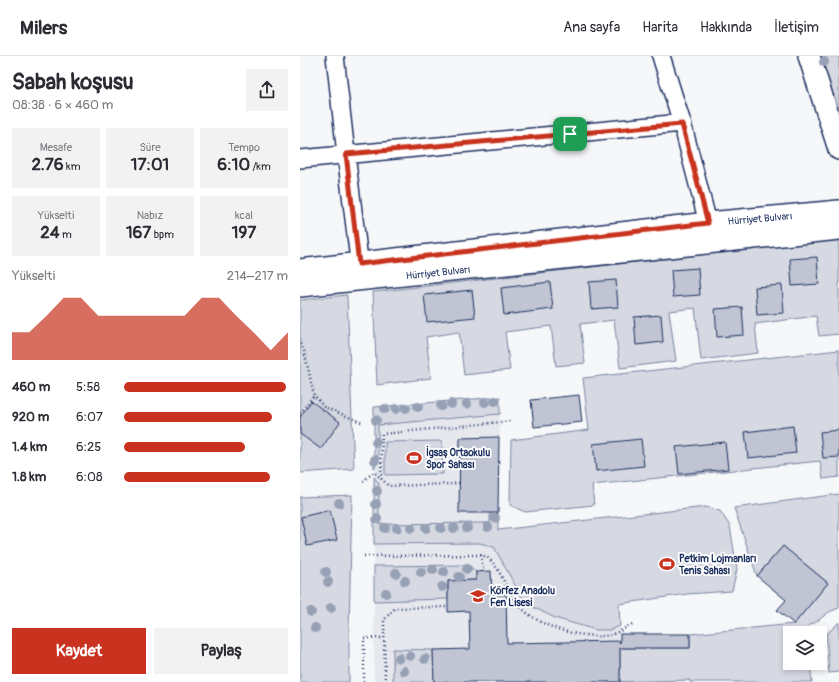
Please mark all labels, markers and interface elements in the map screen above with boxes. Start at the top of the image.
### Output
text: Milers [20,16,67,40]
text: Ana sayfa [563,19,620,36]
text: Harita [642,19,678,36]
text: Hakkında [700,19,752,36]
text: İletişim [774,19,819,36]
text: Sabah koşusu [12,68,134,96]
button: share [246,69,288,111]
text: 08:38 · 6 × 460 m [12,97,113,113]
pin [553,117,587,151]
icon: arrive [559,123,581,145]
text: Mesafe [40,141,72,154]
text: Süre [139,141,161,154]
text: Tempo [228,141,260,154]
text: 2.76 [32,154,64,175]
text: 17:01 [131,154,169,175]
text: 6:10 [217,154,250,175]
text: km [64,160,80,173]
text: /km [250,160,271,173]
text: Yükselti [38,209,74,222]
text: Nabız [137,209,163,222]
text: kcal [235,209,253,222]
street label: Hürriyet Bulvarı [727,210,793,228]
text: 24 [40,222,60,243]
text: 167 [126,222,151,243]
text: 197 [232,222,256,243]
text: m [60,228,72,241]
text: bpm [151,228,174,241]
street label: Hürriyet Bulvarı [405,264,471,282]
text: Yükselti [12,268,55,284]
text: 214–217 m [227,268,288,284]
text: 460 m [12,379,50,395]
text: 5:58 [76,379,100,395]
text: 920 m [12,409,49,425]
text: 6:07 [76,409,103,425]
text: 1.4 km [12,439,47,455]
text: 6:25 [76,439,101,455]
place label: İgsaş Ortaokulu Spor Sahası [426,445,490,471]
sports icon: İgsaş Ortaokulu Spor Sahası [405,449,423,467]
text: 1.8 km [12,469,46,485]
text: 6:08 [76,469,102,485]
place label: Petkim Lojmanları Tenis Sahası [678,553,757,577]
sports icon: Petkim Lojmanları Tenis Sahası [658,555,676,573]
place label: Körfez Anadolu Fen Lisesi [490,585,555,609]
school or university icon: Körfez Anadolu Fen Lisesi [469,587,487,605]
map controls [783,626,827,670]
button: layers [783,626,827,670]
button: Kaydet [12,628,146,674]
button: Paylaş [154,628,288,674]

